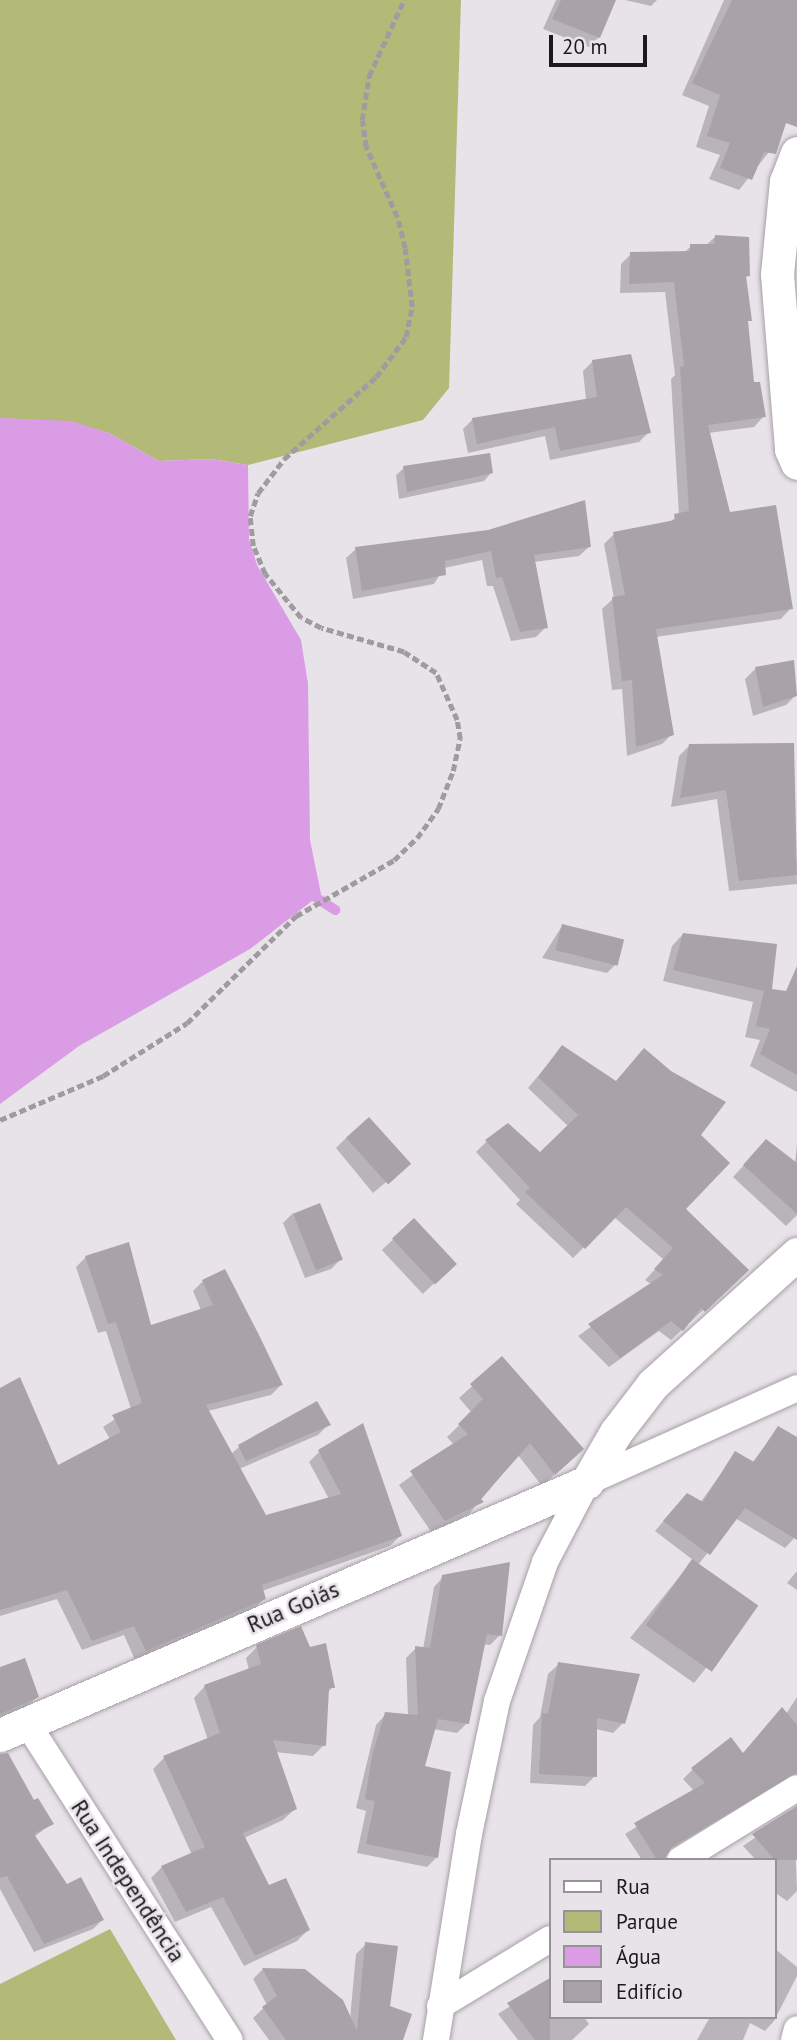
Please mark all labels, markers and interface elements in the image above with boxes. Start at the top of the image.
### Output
scale bar [552,21,650,65]
text: 20 m [562,33,608,60]
street label: Rua Goiás [243,1575,343,1639]
street label: Rua Independência [65,1795,191,1967]
legend [548,1858,776,2019]
text: Rua [616,1873,650,1900]
text: Parque [616,1908,678,1935]
text: Água [616,1943,661,1970]
text: Edifício [616,1978,683,2005]

